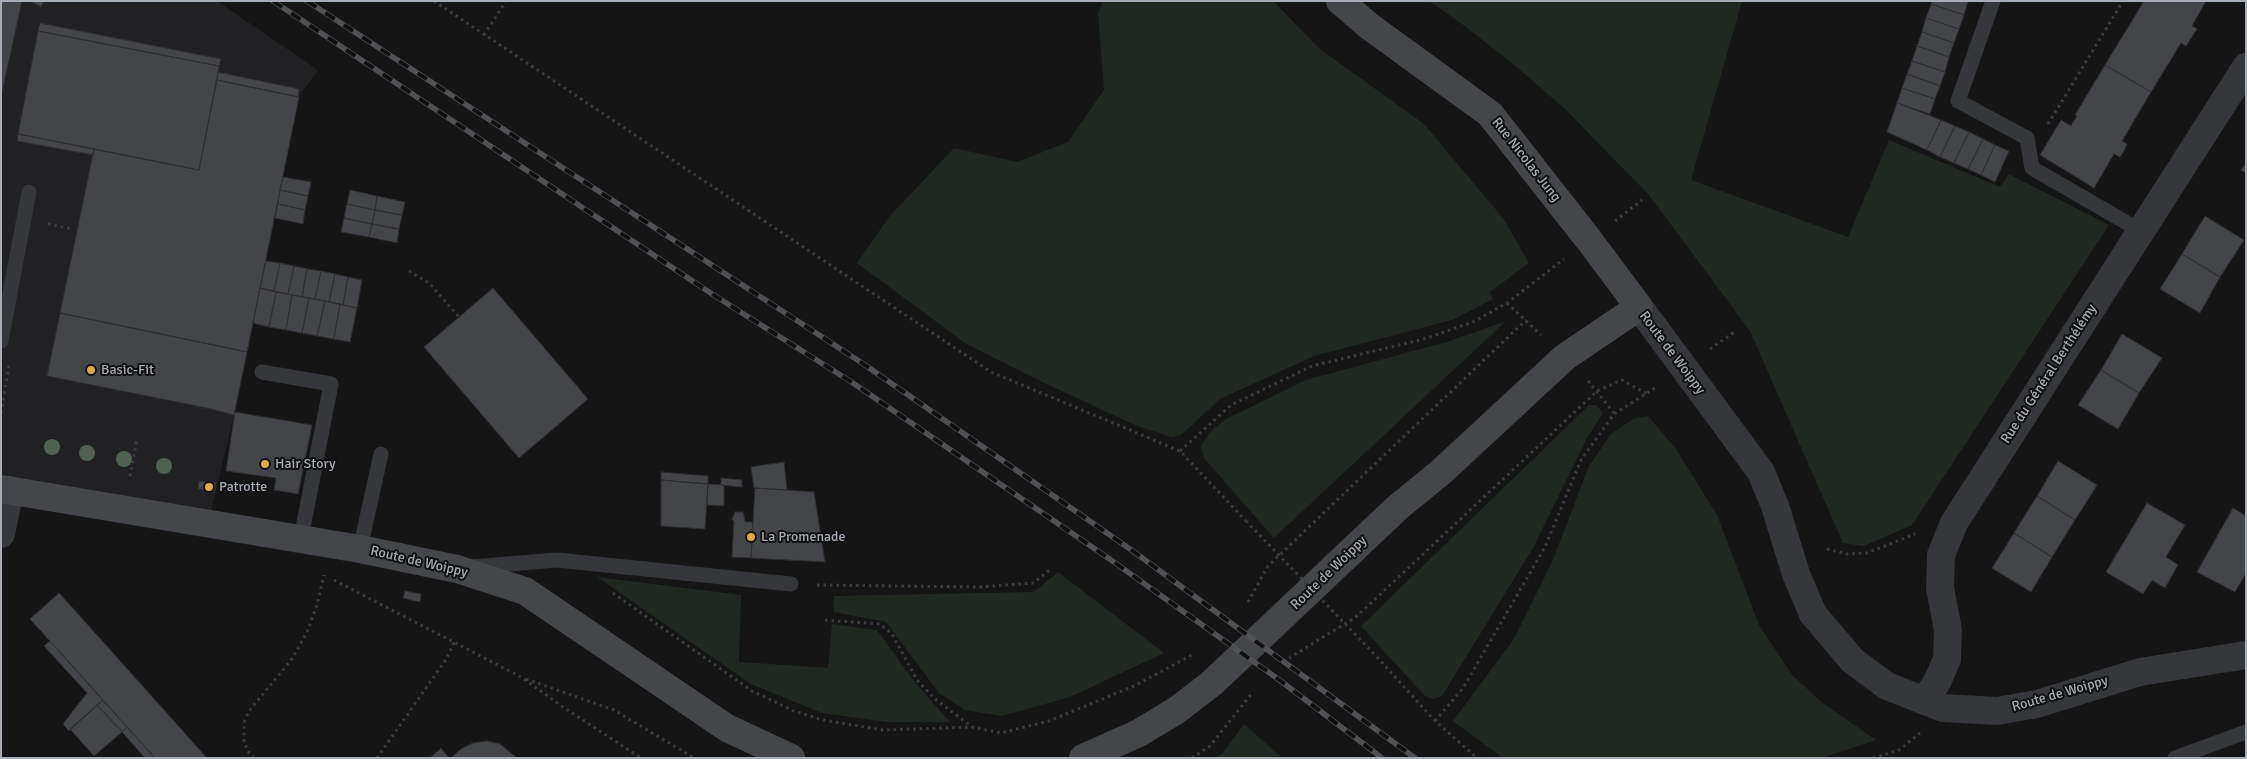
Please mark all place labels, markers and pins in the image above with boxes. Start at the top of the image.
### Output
place label: Basic-Fit [101,362,154,378]
marker: Basic-Fit [85,364,97,376]
place label: Hair Story [275,456,335,472]
marker: Hair Story [259,458,271,470]
place label: Patrotte [219,479,267,495]
marker: Patrotte [203,481,215,493]
place label: La Promenade [761,529,846,545]
marker: La Promenade [745,531,757,543]

